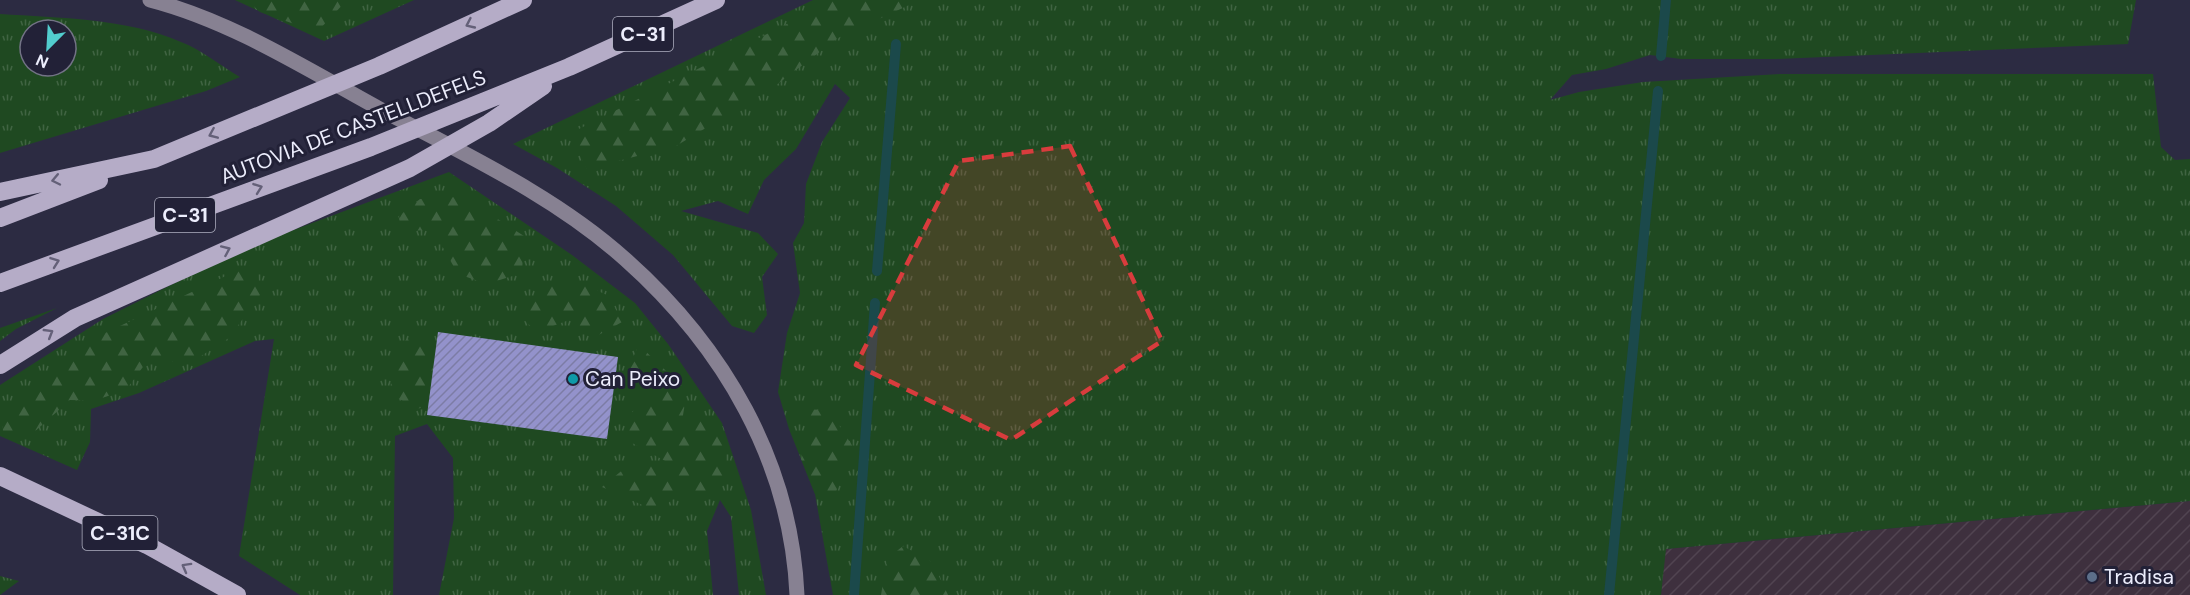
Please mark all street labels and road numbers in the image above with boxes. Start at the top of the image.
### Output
road number: C-31 [613,17,673,51]
street label: AUTOVIA DE CASTELLDEFELS [216,63,490,191]
road number: C-31 [155,198,215,232]
road number: C-31C [82,516,158,550]

